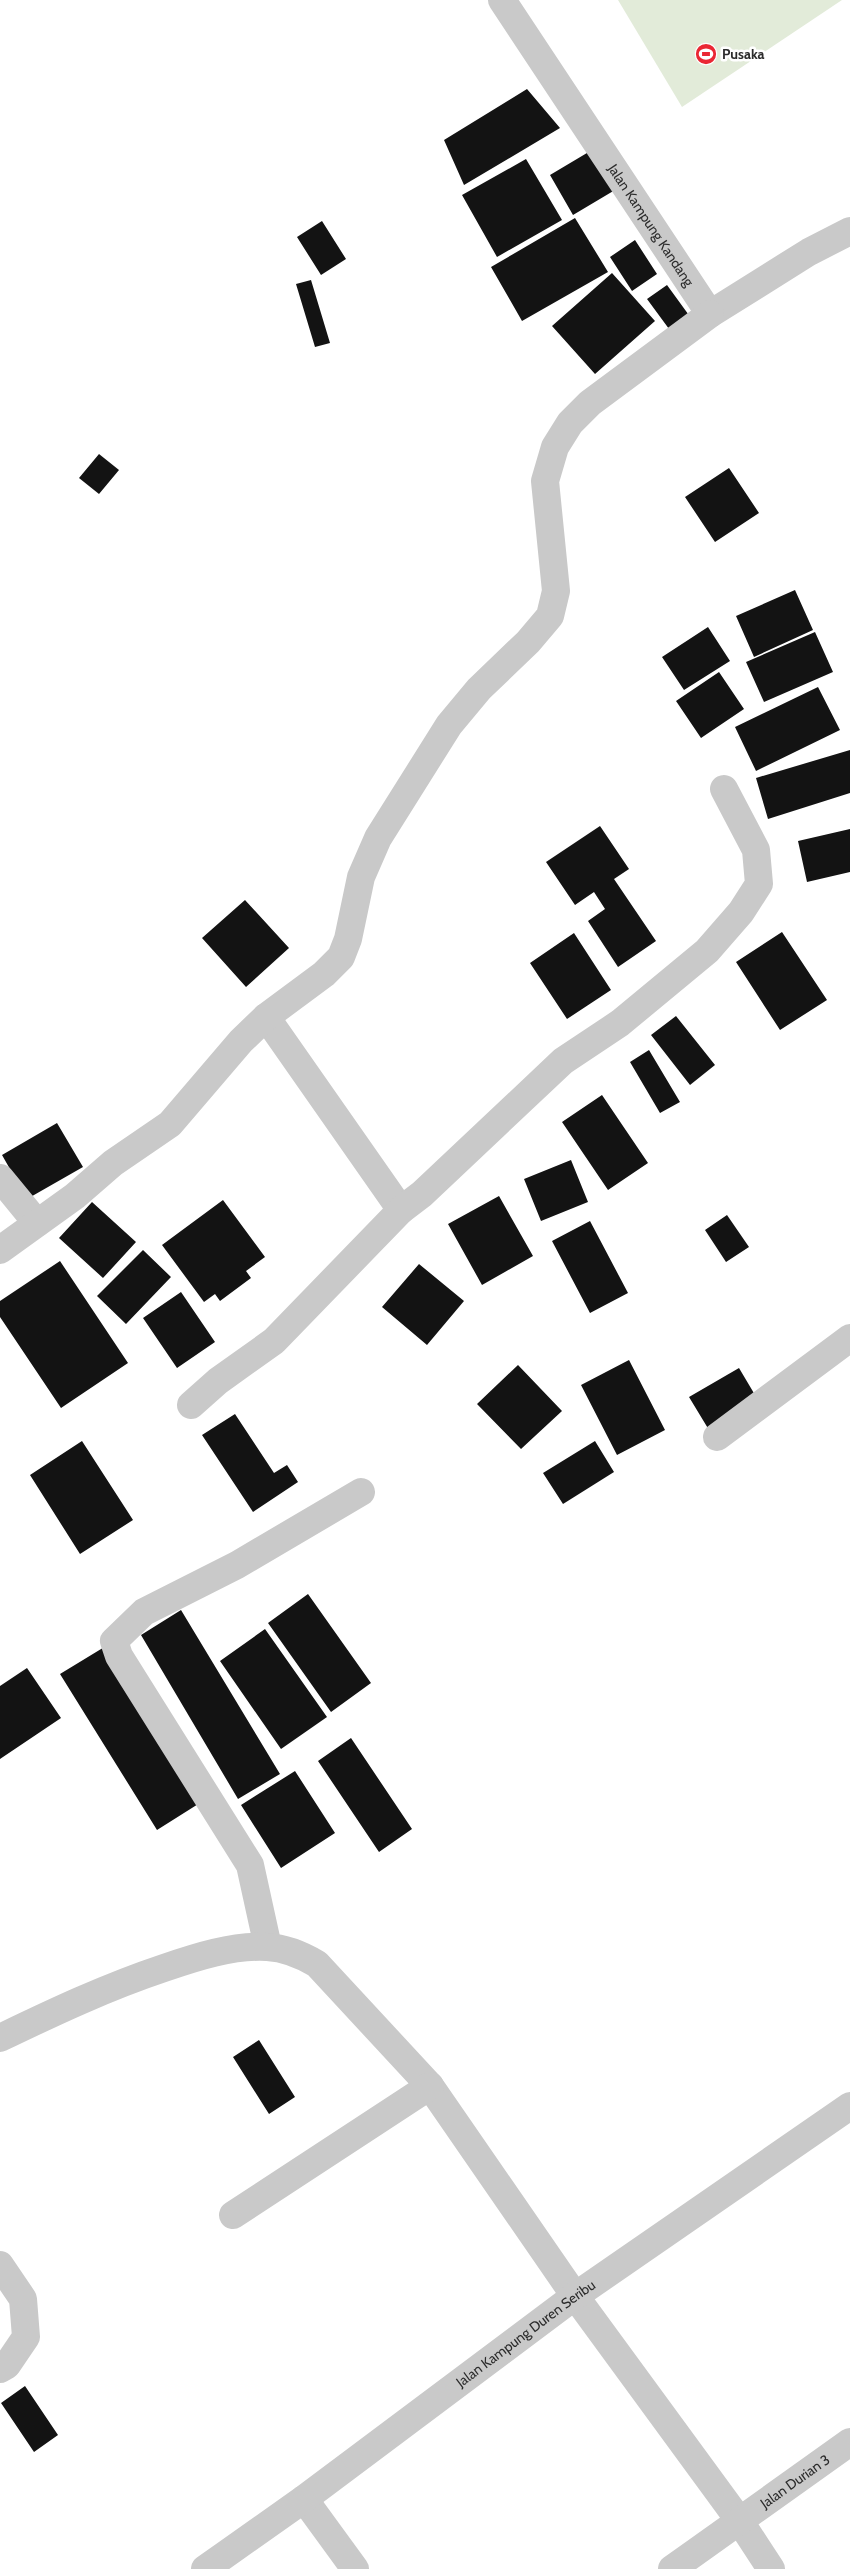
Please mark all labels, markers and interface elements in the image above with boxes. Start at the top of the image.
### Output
sports icon: Pusaka [694,42,718,66]
place label: Pusaka [722,45,765,63]
street label: Jalan Kampung Kandang [604,160,699,291]
street label: Jalan Kampung Duren Seribu [452,2276,599,2392]
street label: Jalan Durian 3 [756,2450,833,2513]

